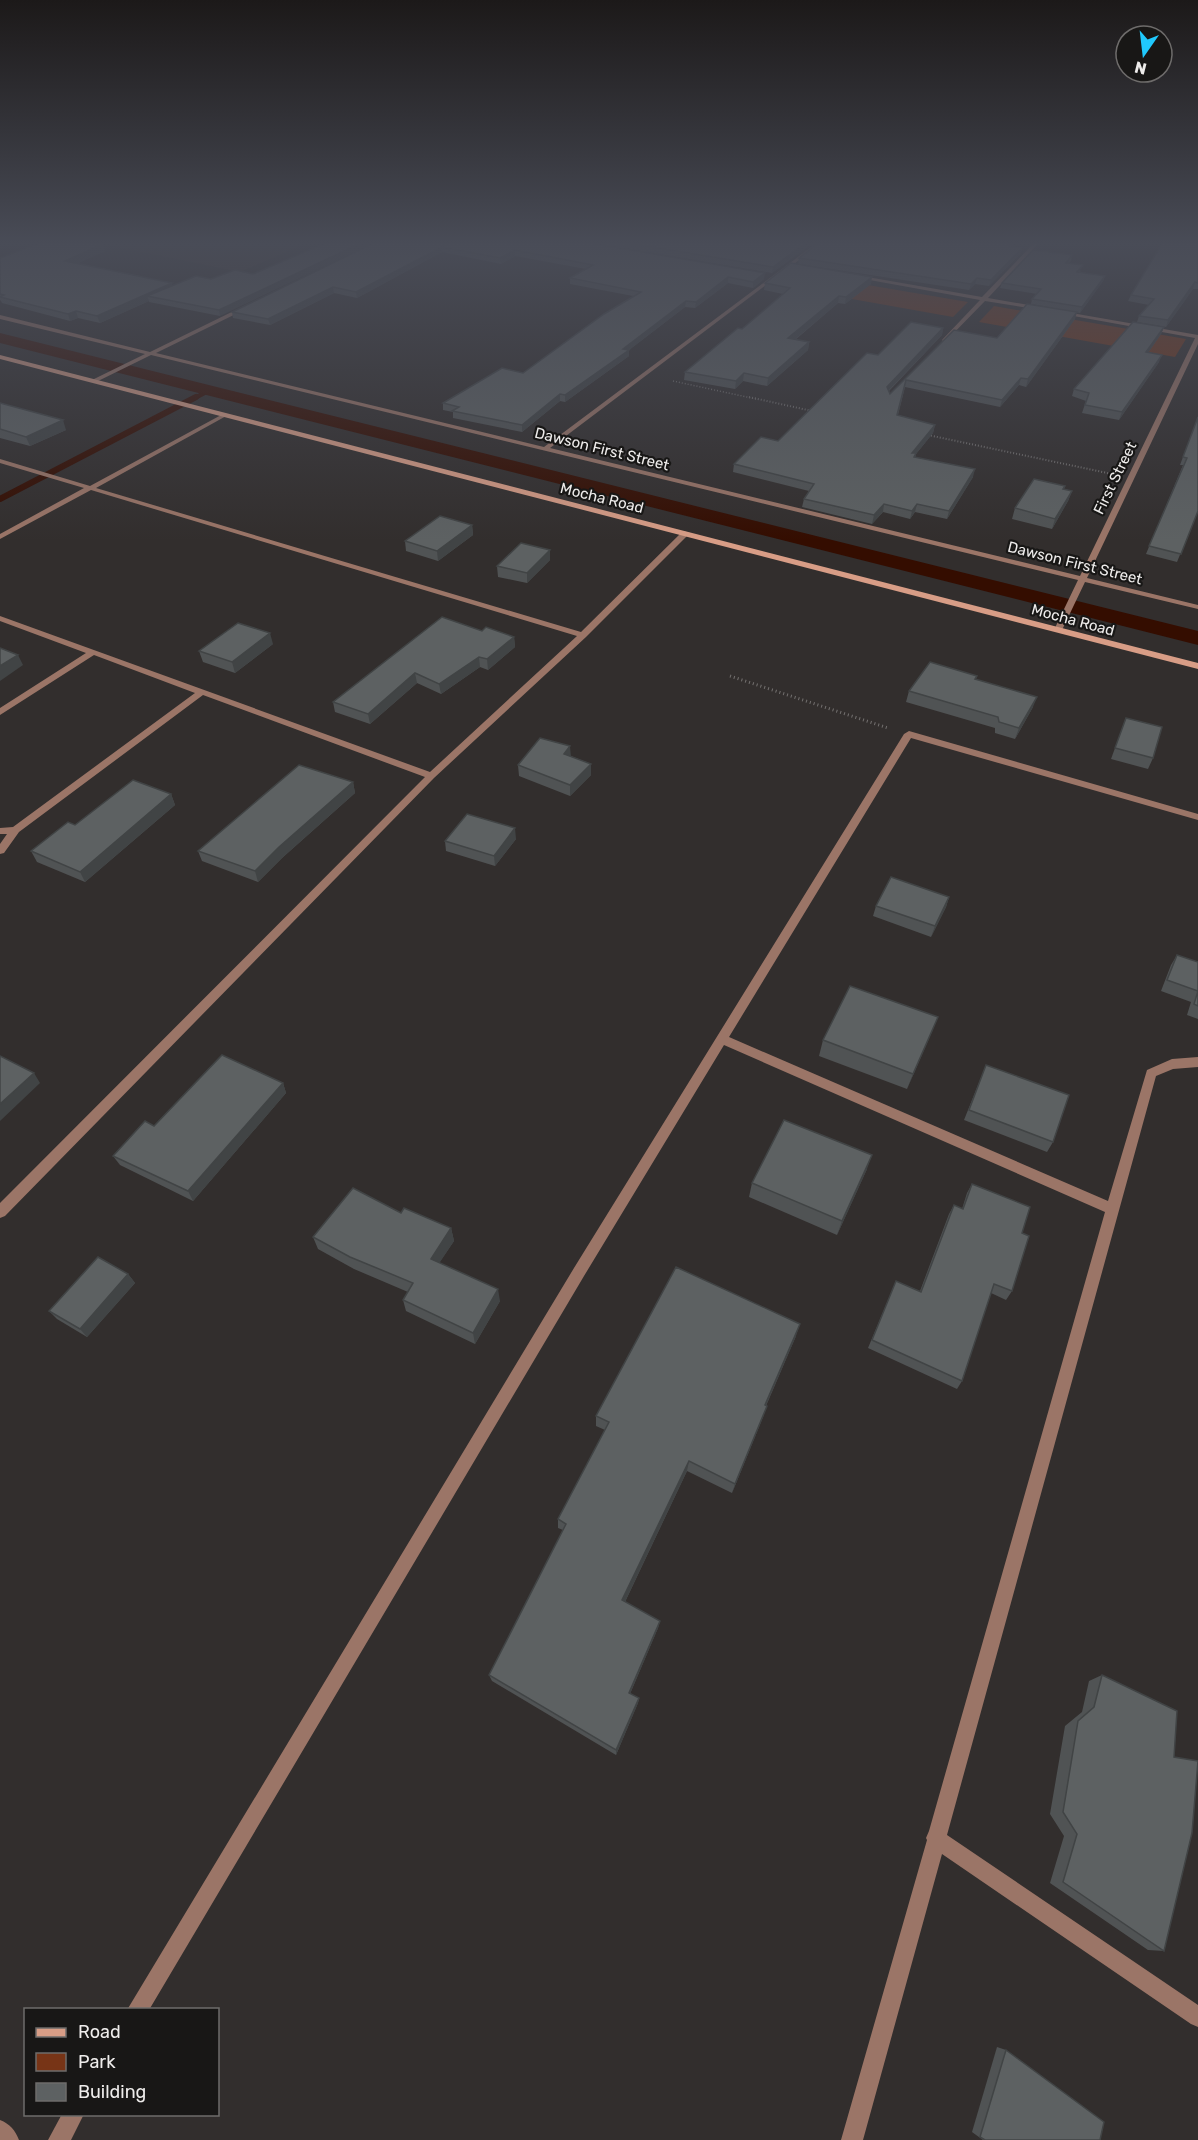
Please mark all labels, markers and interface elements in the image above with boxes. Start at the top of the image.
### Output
north arrow [1114,24,1174,84]
text: N [1133,57,1148,79]
street label: Dawson First Street [533,424,671,474]
street label: First Street [1090,439,1140,517]
street label: Mocha Road [558,479,646,517]
street label: Dawson First Street [1006,538,1144,588]
street label: Mocha Road [1029,600,1117,640]
legend [24,2008,219,2116]
text: Road [78,2021,121,2043]
text: Park [78,2051,116,2073]
text: Building [78,2081,146,2103]

